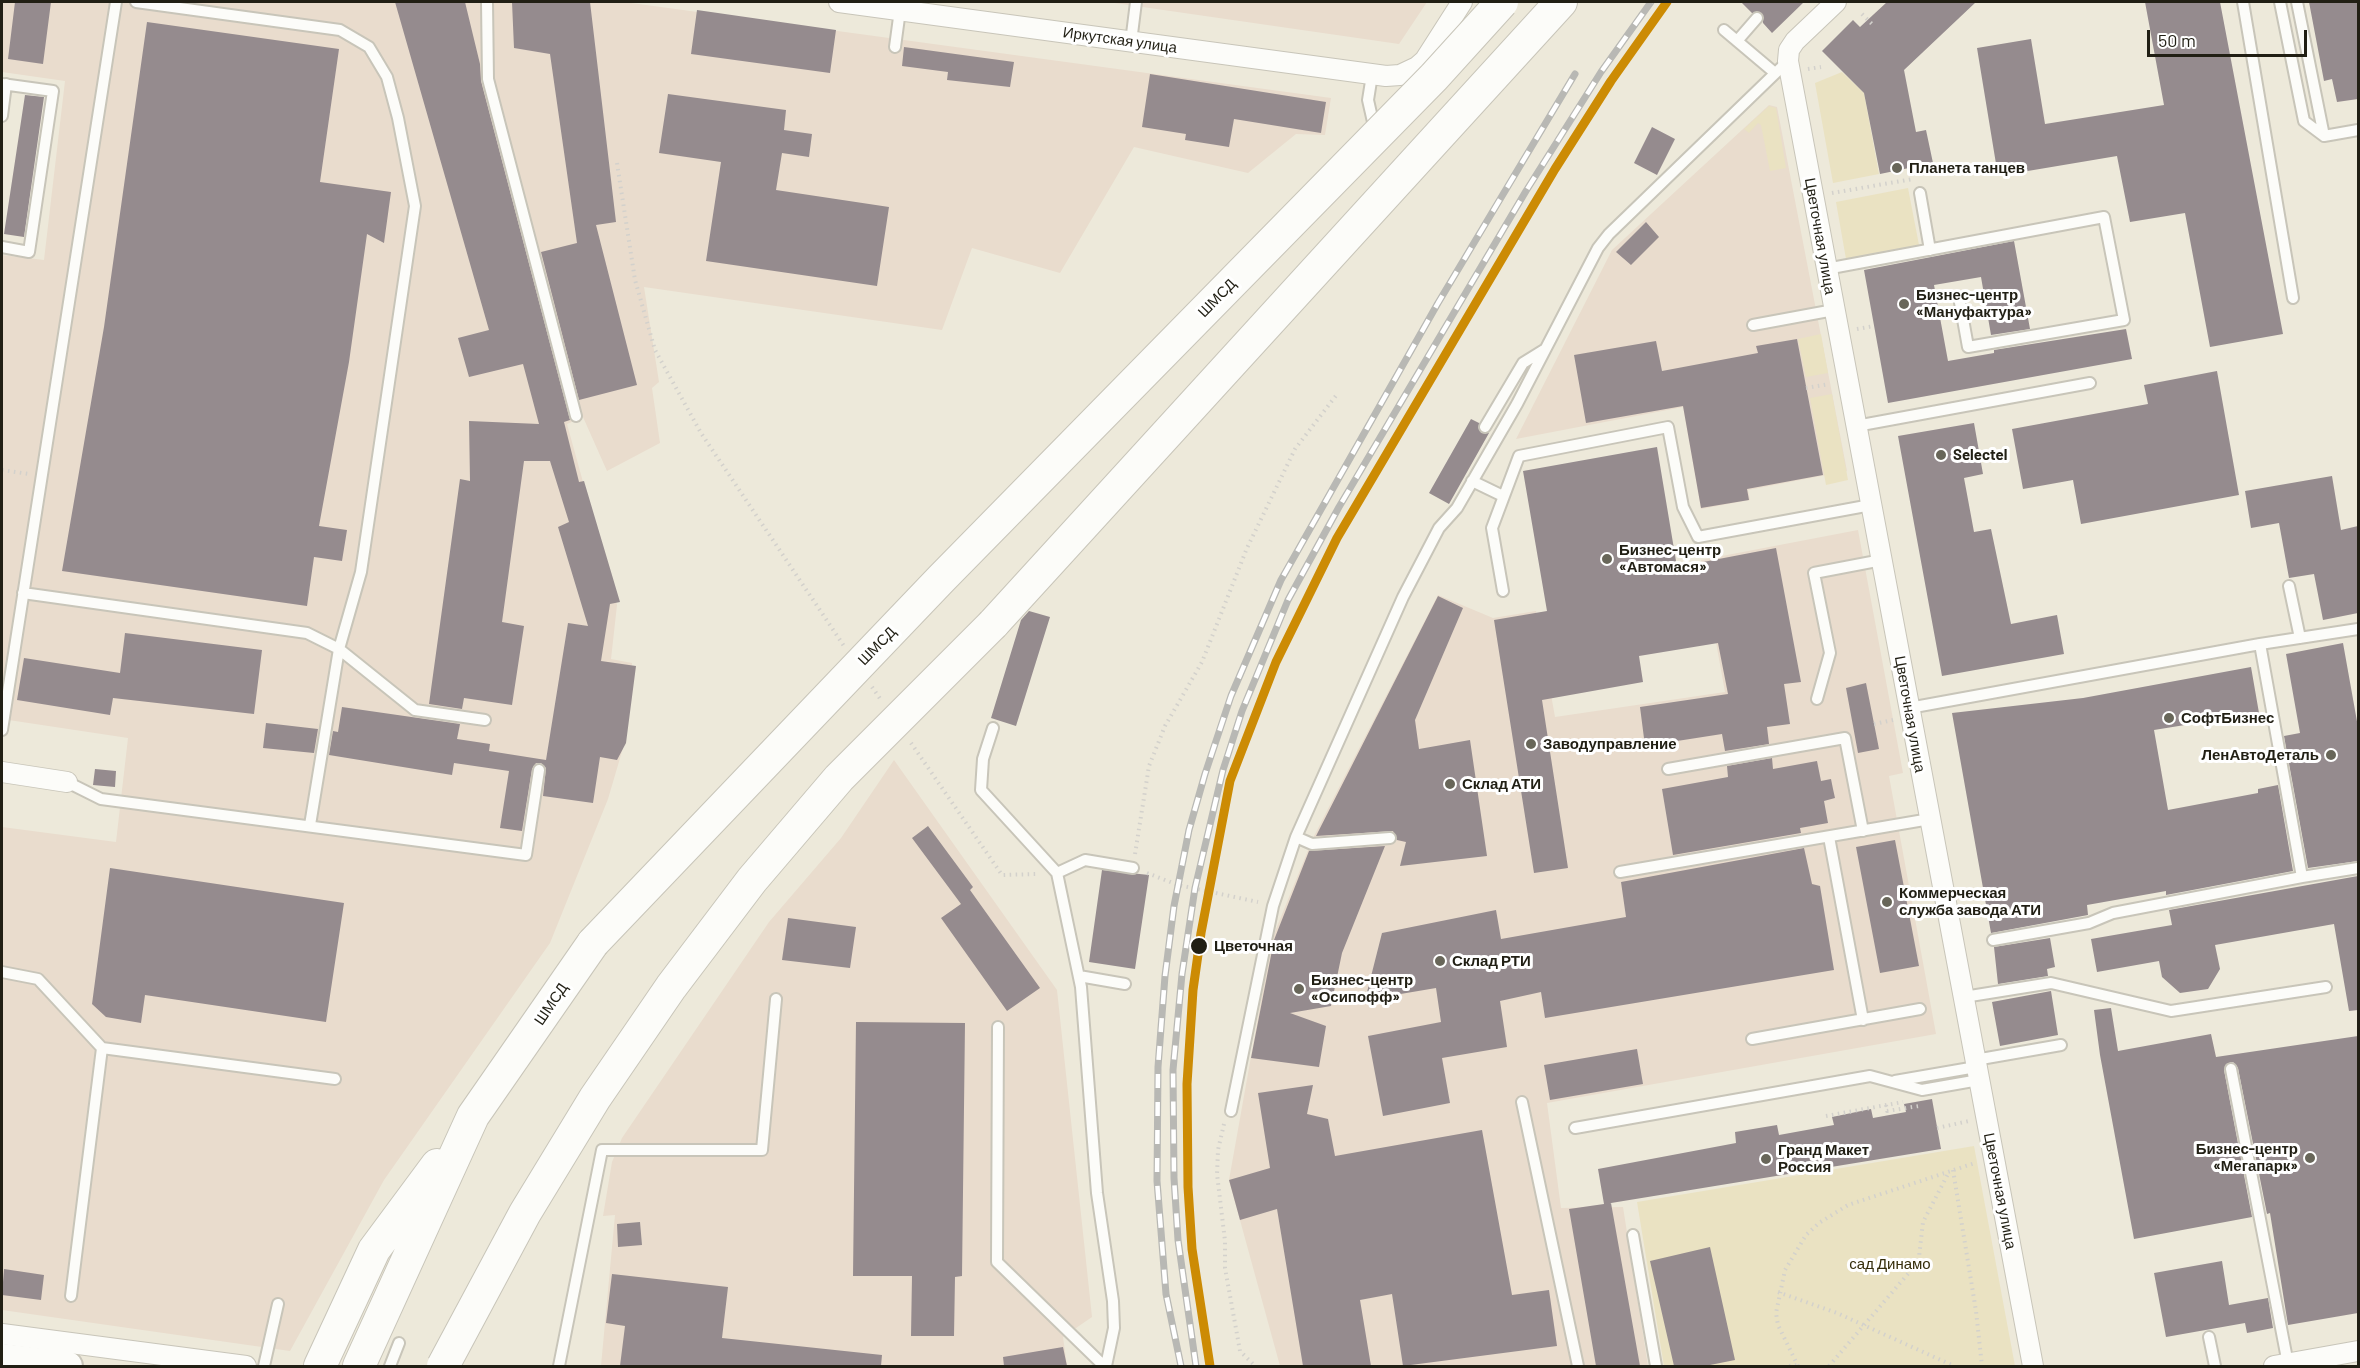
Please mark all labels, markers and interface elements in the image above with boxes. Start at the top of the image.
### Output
scale bar [2150,18,2310,56]
street label: Иркутская улица [1062,23,1178,57]
text: 50 m [2158,29,2196,51]
place label: Планета танцев [1909,159,2025,177]
marker: Планета танцев [1890,161,1904,175]
street label: Цветочная улица [1801,176,1839,296]
street label: ШМСД [1194,275,1240,321]
place label: Бизнес-центр «Мануфактура» [1916,286,2032,321]
marker: Бизнес-центр «Мануфактура» [1897,297,1911,311]
place label: Selectel [1953,446,2007,464]
marker: Selectel [1934,448,1948,462]
place label: Бизнес-центр «Автомася» [1619,541,1721,576]
marker: Бизнес-центр «Автомася» [1600,552,1614,566]
street label: ШМСД [854,623,900,669]
street label: Цветочная улица [1891,654,1929,774]
place label: СофтБизнес [2181,709,2274,727]
marker: СофтБизнес [2162,711,2176,725]
place label: Заводуправление [1543,735,1677,753]
marker: Заводуправление [1524,737,1538,751]
place label: ЛенАвтоДеталь [2201,746,2319,764]
marker: ЛенАвтоДеталь [2324,748,2338,762]
place label: Склад АТИ [1462,775,1541,793]
marker: Склад АТИ [1443,777,1457,791]
place label: Коммерческая служба завода АТИ [1899,884,2041,919]
marker: Коммерческая служба завода АТИ [1880,895,1894,909]
marker: Цветочная [1189,936,1209,956]
place label: Цветочная [1214,937,1293,955]
place label: Склад РТИ [1452,952,1531,970]
marker: Склад РТИ [1433,954,1447,968]
place label: Бизнес-центр «Осипофф» [1311,971,1413,1006]
street label: ШМСД [530,980,572,1028]
marker: Бизнес-центр «Осипофф» [1292,982,1306,996]
street label: Цветочная улица [1980,1131,2020,1251]
place label: Бизнес-центр «Мегапарк» [2196,1140,2298,1175]
place label: Гранд Макет Россия [1778,1141,1869,1176]
marker: Бизнес-центр «Мегапарк» [2303,1151,2317,1165]
marker: Гранд Макет Россия [1759,1152,1773,1166]
park label: сад Динамо [1849,1255,1931,1273]

